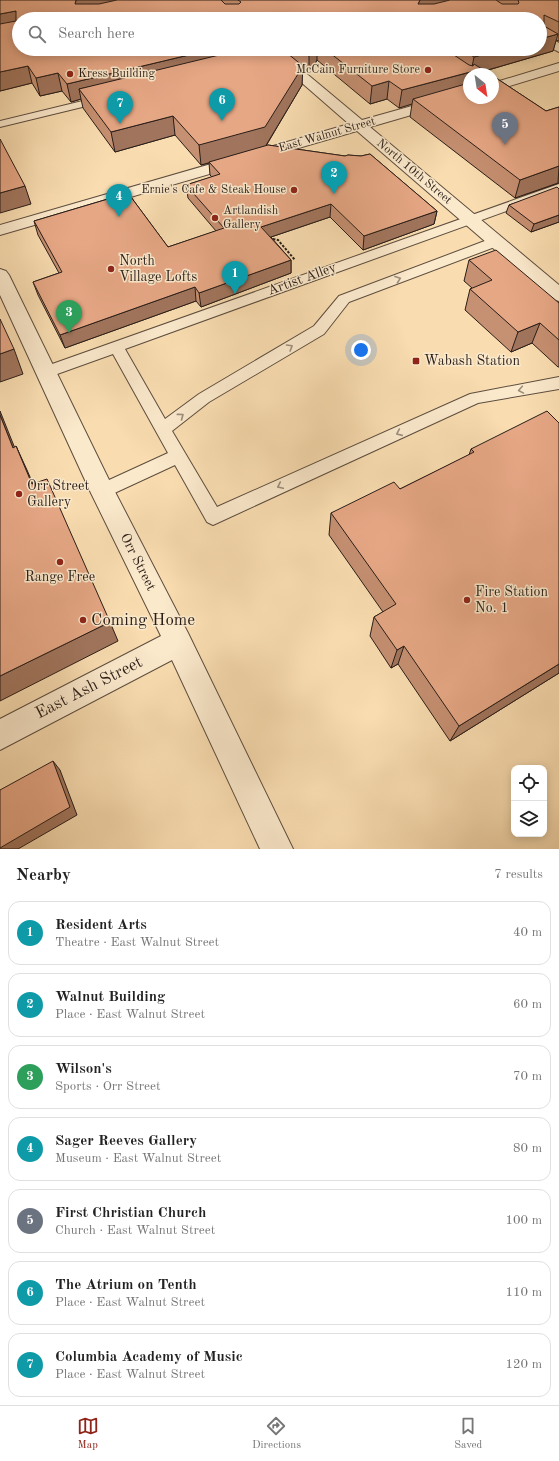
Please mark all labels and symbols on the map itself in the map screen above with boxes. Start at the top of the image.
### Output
place label: McCain Furniture Store [296,64,420,76]
marker: McCain Furniture Store [423,65,433,75]
place label: Kress Building [78,68,155,80]
north arrow [463,68,499,104]
marker: Kress Building [65,69,75,79]
pin: 6 [209,88,235,121]
pin: 7 [107,91,133,124]
pin: 5 [492,112,518,145]
street label: East Walnut Street [277,115,377,155]
street label: North 10th Street [374,137,454,207]
pin: 2 [321,161,347,194]
pin: 4 [106,184,132,217]
place label: Ernie's Cafe & Steak House [141,184,286,196]
marker: Ernie's Cafe & Steak House [289,185,299,195]
place label: Artlandish Gallery [223,205,279,231]
marker: Artlandish Gallery [210,213,220,223]
place label: North Village Lofts [119,254,197,284]
street label: Artist Alley [266,260,339,298]
pin: 1 [222,261,248,294]
marker: North Village Lofts [106,264,116,274]
one-way arrow [394,275,401,283]
pin: 3 [56,300,82,333]
your location [351,340,371,360]
one-way arrow [286,344,293,351]
place label: Wabash Station [424,354,521,368]
marker: Wabash Station [411,356,421,366]
one-way arrow [518,386,524,394]
one-way arrow [176,414,183,421]
one-way arrow [395,428,403,436]
place label: Orr Street Gallery [27,479,89,509]
one-way arrow [277,482,284,490]
marker: Orr Street Gallery [14,489,24,499]
street label: Orr Street [118,531,158,593]
marker: Range Free [55,557,65,567]
place label: Range Free [25,570,95,584]
place label: Fire Station No. 1 [475,585,548,615]
marker: Fire Station No. 1 [462,595,472,605]
place label: Coming Home [91,612,195,629]
marker: Coming Home [78,615,88,625]
street label: East Ash Street [33,654,145,722]

